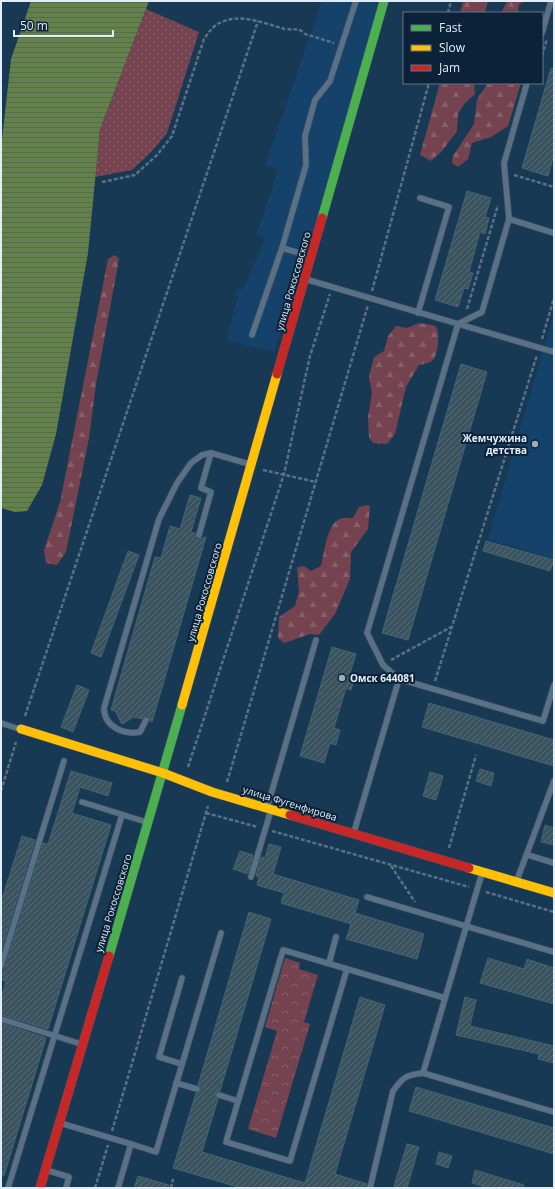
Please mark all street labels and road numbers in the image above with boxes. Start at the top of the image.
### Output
street label: улица Рокоссовского [272,230,314,332]
street label: улица Рокоссовского [183,541,225,643]
street label: улица Фугенфирова [241,782,339,824]
street label: улица Рокоссовского [91,852,135,954]

